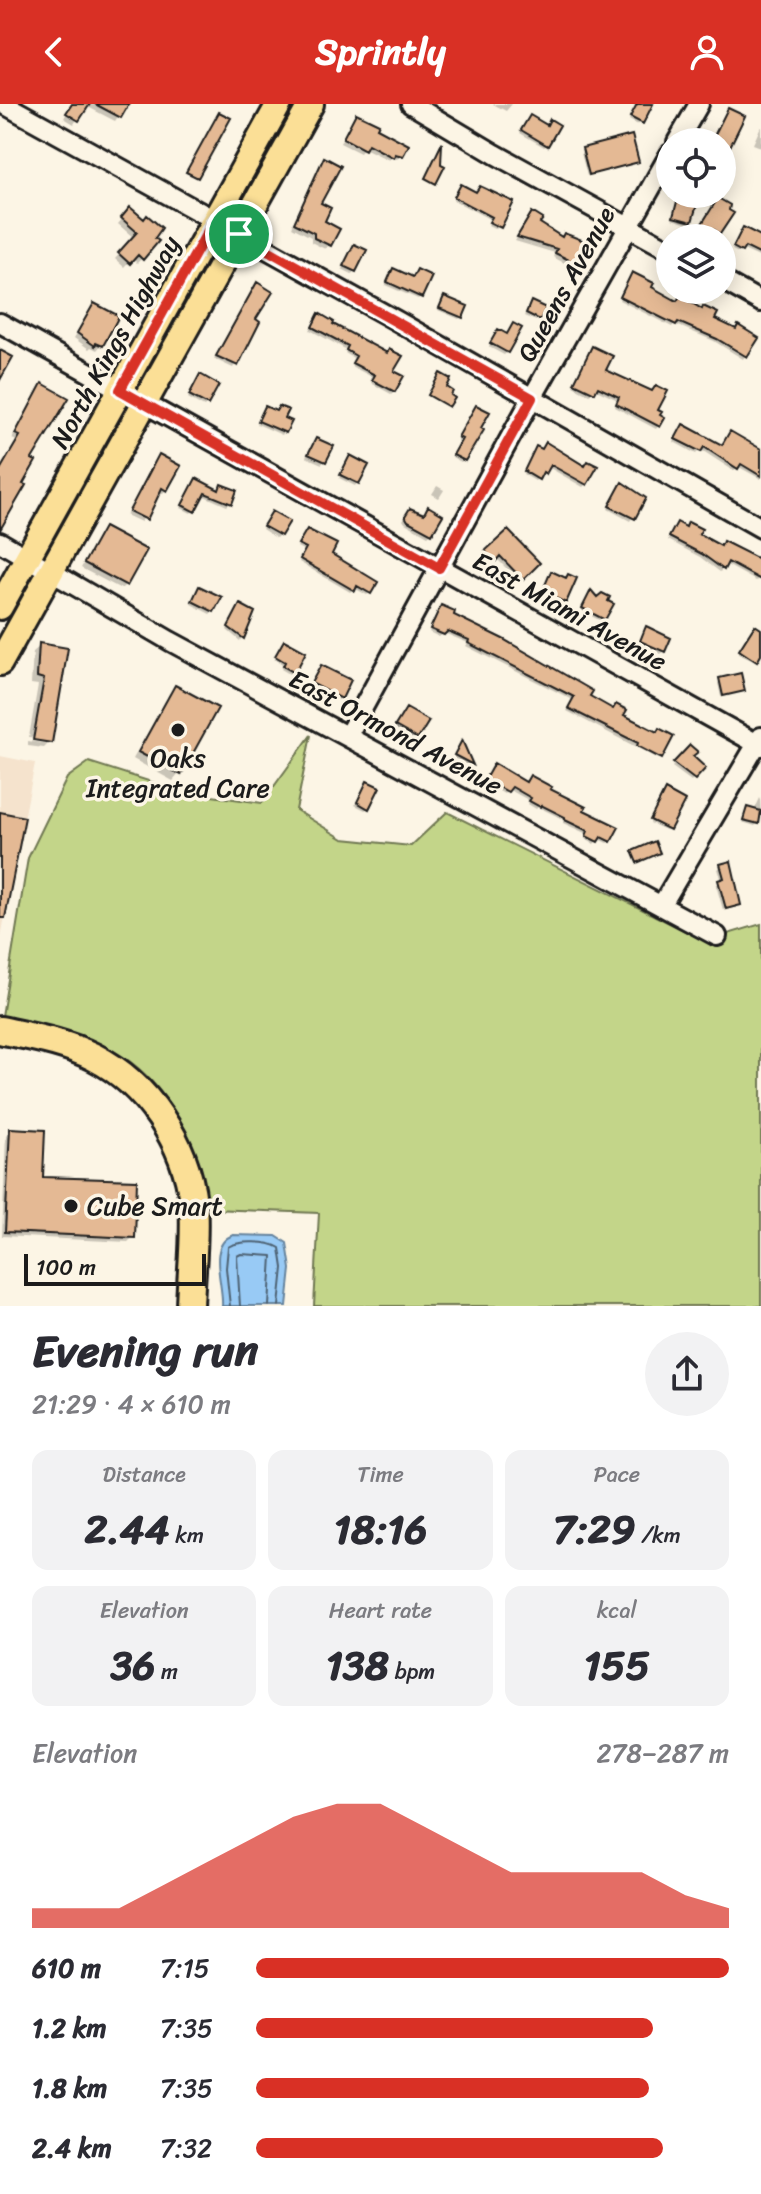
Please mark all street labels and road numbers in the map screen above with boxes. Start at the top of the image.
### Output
street label: Queens Avenue [504,197,628,371]
street label: North Kings Highway [37,226,193,457]
street label: East Miami Avenue [464,538,676,684]
street label: East Ormond Avenue [281,656,511,808]

